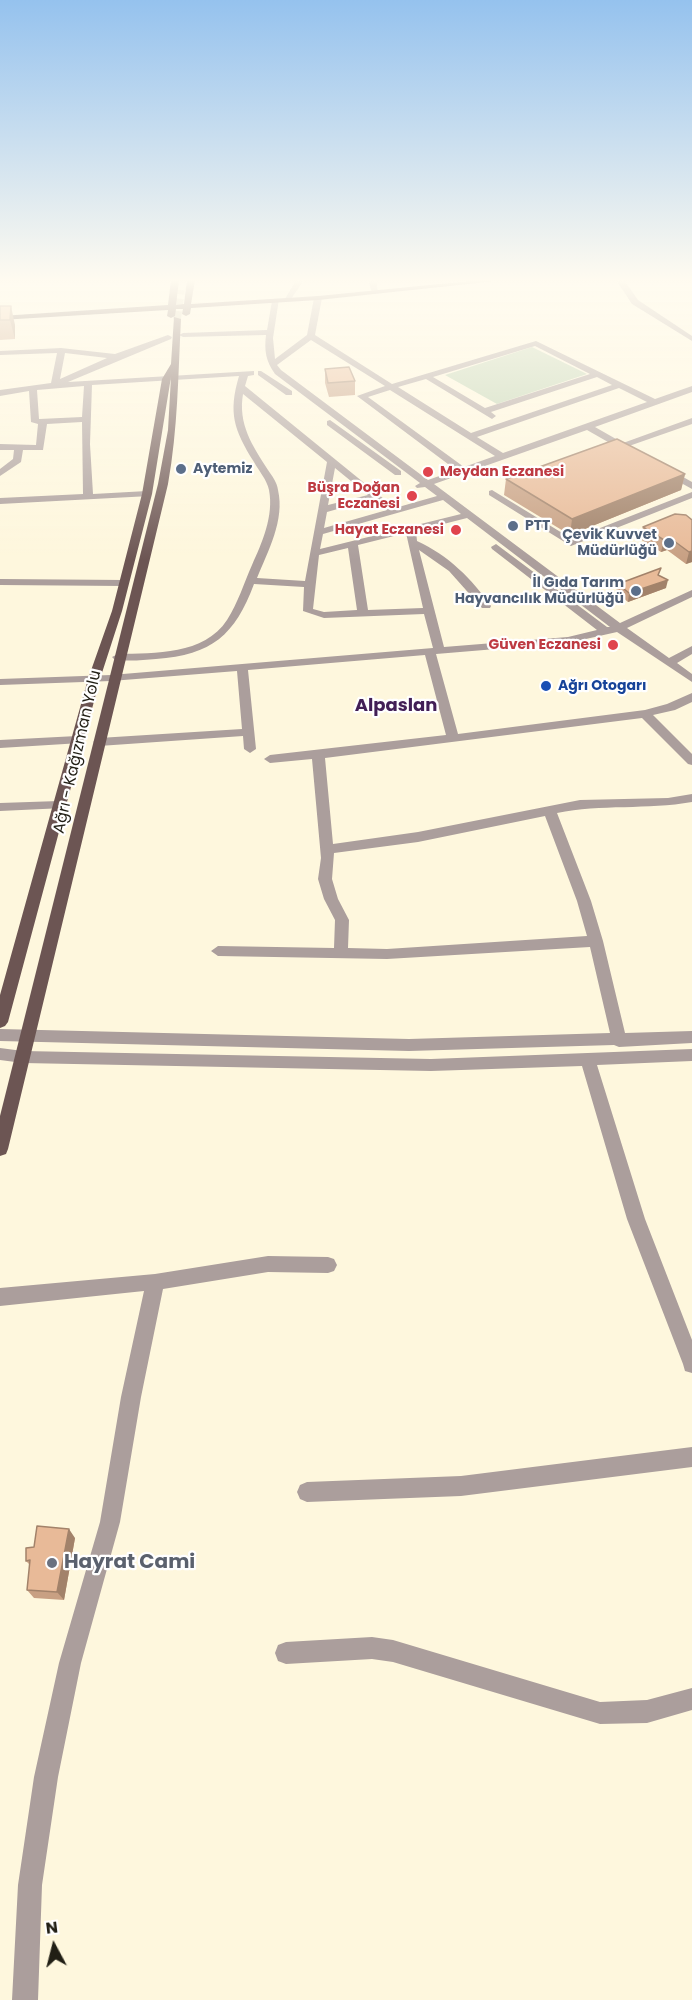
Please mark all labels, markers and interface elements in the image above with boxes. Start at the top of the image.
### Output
place label: Aytemiz [193,461,252,477]
marker: Aytemiz [174,462,188,476]
place label: Meydan Eczanesi [440,464,564,480]
marker: Meydan Eczanesi [421,465,435,479]
place label: Büşra Doğan Eczanesi [308,480,400,512]
marker: Büşra Doğan Eczanesi [405,489,419,503]
place label: PTT [525,518,550,534]
marker: PTT [506,519,520,533]
place label: Hayat Eczanesi [335,522,444,538]
marker: Hayat Eczanesi [449,523,463,537]
place label: Çevik Kuvvet Müdürlüğü [562,527,657,560]
marker: Çevik Kuvvet Müdürlüğü [662,536,676,550]
place label: İl Gıda Tarım Hayvancılık Müdürlüğü [455,575,624,608]
marker: İl Gıda Tarım Hayvancılık Müdürlüğü [629,584,643,598]
place label: Güven Eczanesi [489,637,601,653]
marker: Güven Eczanesi [606,638,620,652]
street label: Ağrı - Kağızman Yolu [50,669,106,835]
place label: Ağrı Otogarı [558,678,646,694]
marker: Ağrı Otogarı [539,679,553,693]
district label: Alpaslan [355,695,437,717]
place label: Hayrat Cami [64,1551,195,1575]
marker: Hayrat Cami [45,1556,59,1570]
text: N [44,1915,59,1940]
north arrow [24,1916,84,1976]

